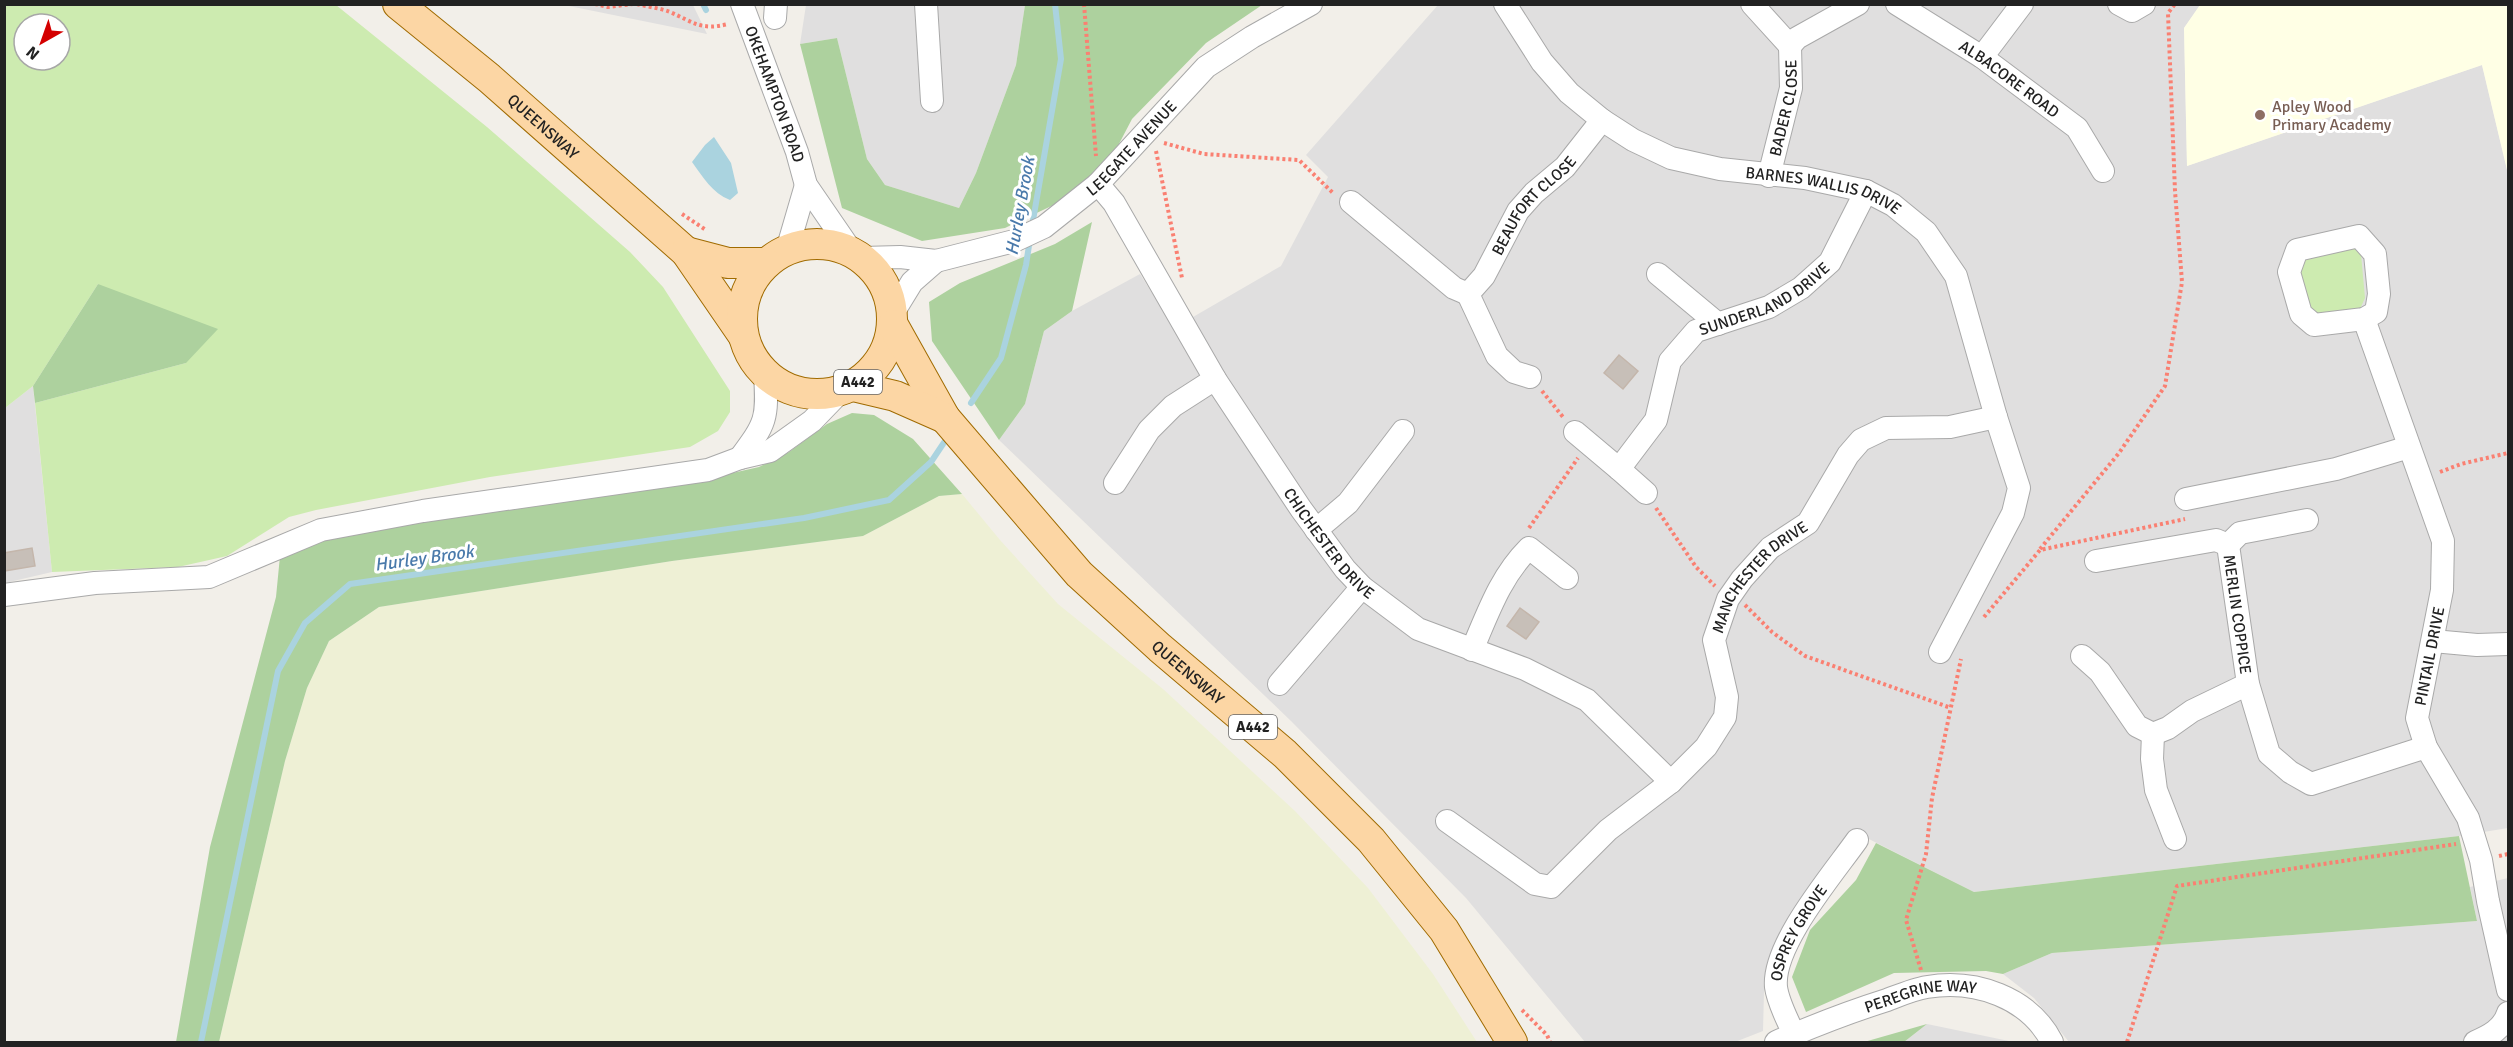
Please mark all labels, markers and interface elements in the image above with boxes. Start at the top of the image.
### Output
north arrow [12,12,72,72]
street label: OKEHAMPTON ROAD [740,23,808,165]
street label: ALBACORE ROAD [1955,36,2063,122]
text: N [22,41,44,64]
street label: BADER CLOSE [1765,59,1802,158]
street label: QUEENSWAY [503,90,583,164]
street label: LEEGATE AVENUE [1082,96,1181,201]
place label: Apley Wood Primary Academy [2272,97,2392,135]
marker: Apley Wood Primary Academy [2253,108,2267,122]
street label: BEAUFORT CLOSE [1488,152,1581,259]
water label: Hurley Brook [1001,153,1040,257]
street label: BARNES WALLIS DRIVE [1745,163,1905,219]
street label: SUNDERLAND DRIVE [1697,258,1834,340]
road number: A442 [834,370,882,394]
street label: CHICHESTER DRIVE [1279,484,1378,604]
street label: MANCHESTER DRIVE [1708,517,1812,636]
water label: Hurley Brook [373,540,477,576]
street label: MERLIN COPPICE [2218,553,2255,676]
street label: PINTAIL DRIVE [2411,605,2449,707]
street label: QUEENSWAY [1147,636,1228,709]
road number: A442 [1229,715,1277,739]
street label: OSPREY GROVE [1767,881,1832,982]
street label: PEREGRINE WAY [1862,976,1978,1018]

